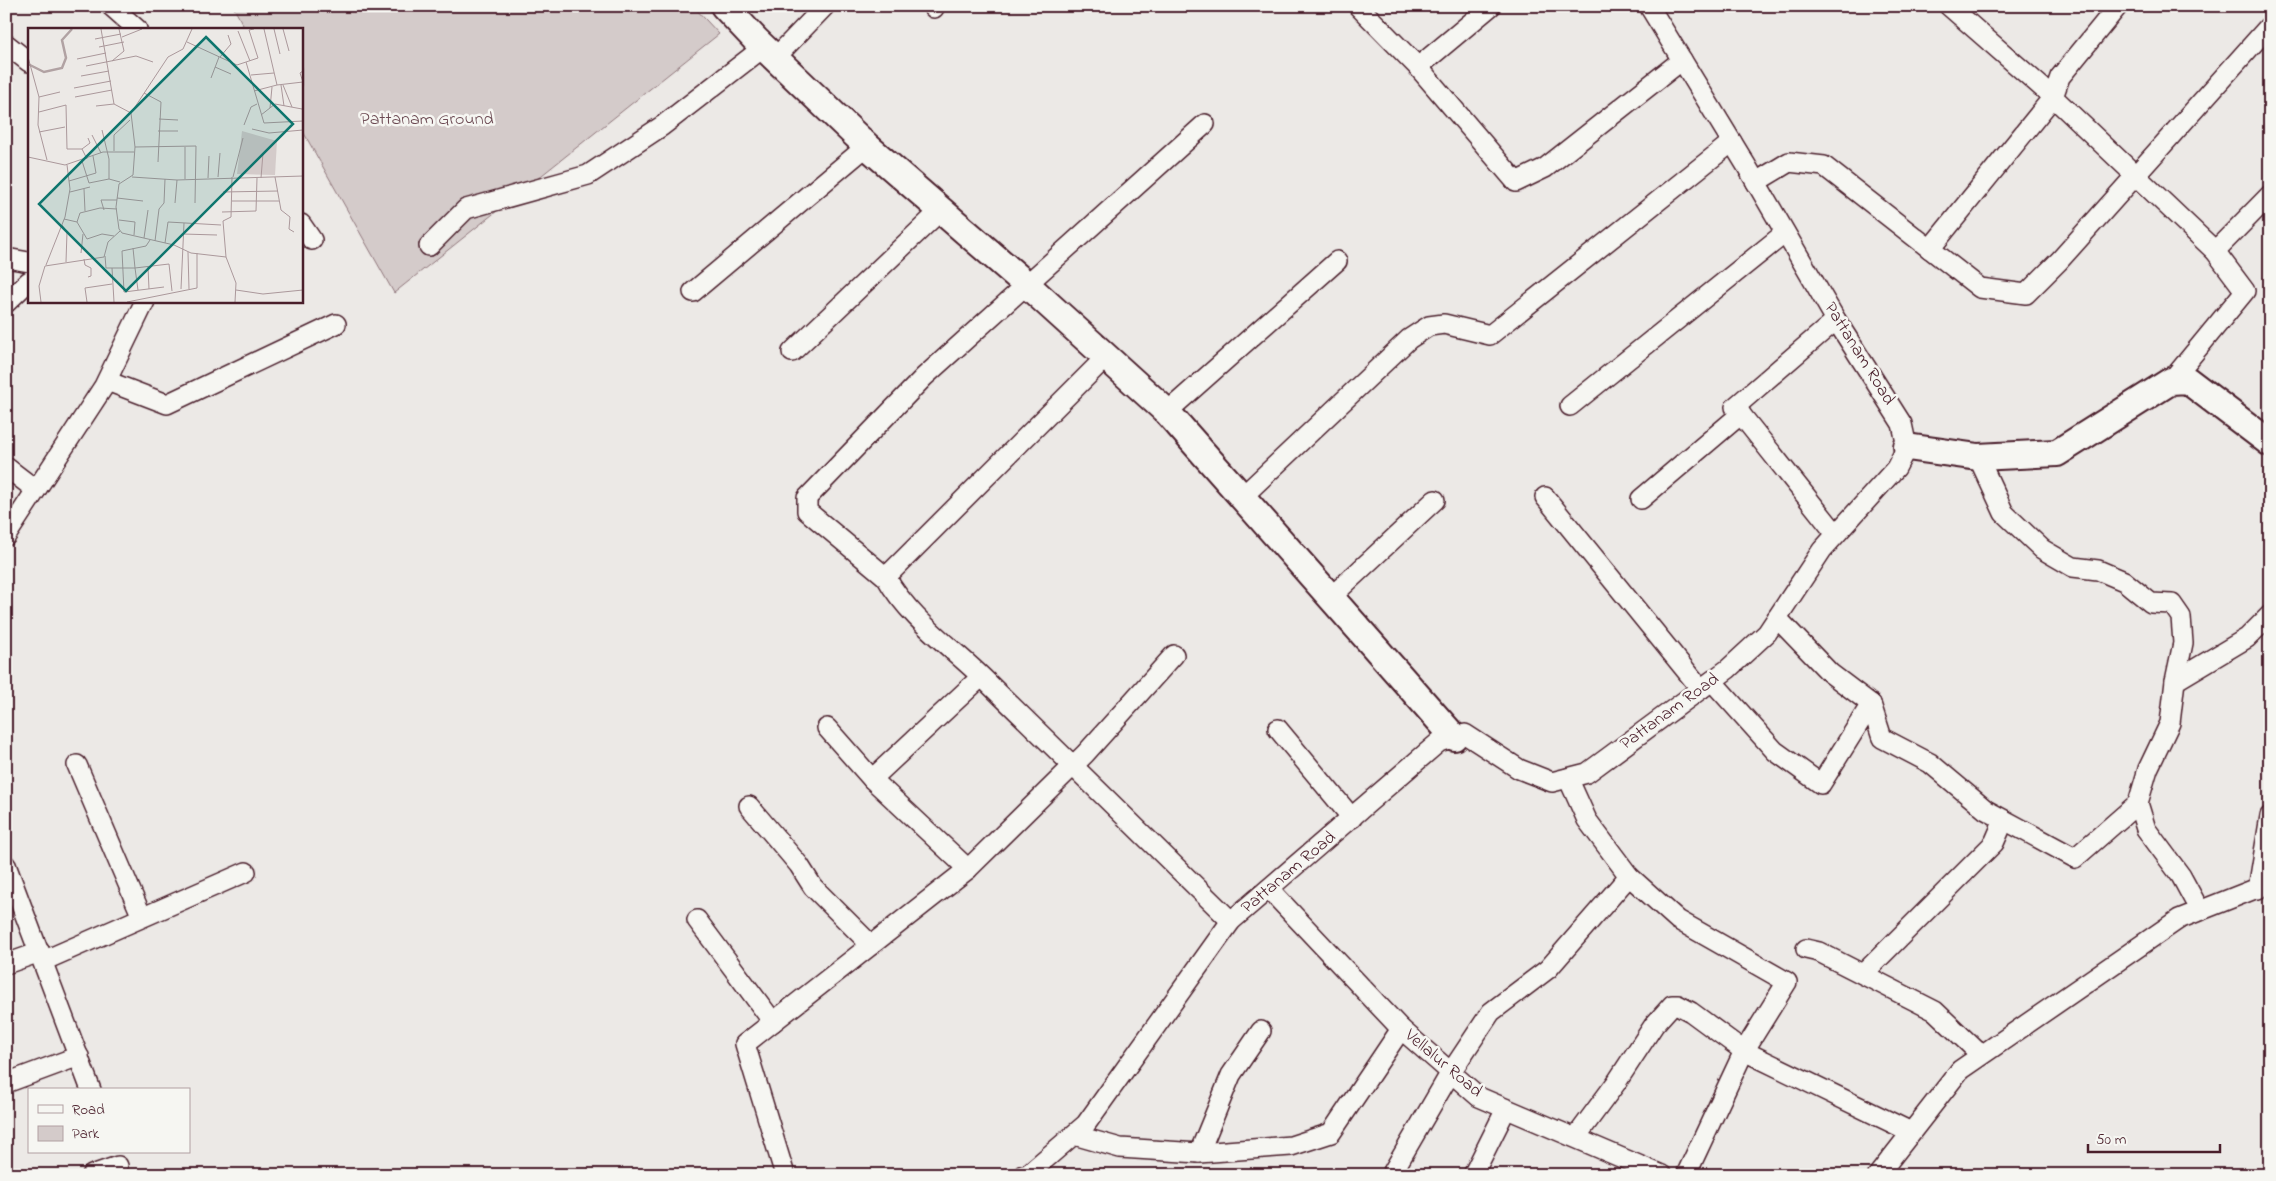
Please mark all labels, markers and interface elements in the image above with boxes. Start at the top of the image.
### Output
inset map [28,28,302,302]
park label: Pattanam Ground [360,107,494,133]
street label: Pattanam Road [1817,297,1901,411]
street label: Pattanam Road [1615,667,1725,757]
street label: Pattanam Road [1236,825,1342,921]
street label: Vellalur Road [1398,1023,1488,1104]
legend [28,1088,190,1154]
text: Road [72,1099,105,1121]
scale bar [2088,1121,2221,1153]
text: Park [72,1123,100,1145]
text: 50 m [2096,1129,2127,1151]

